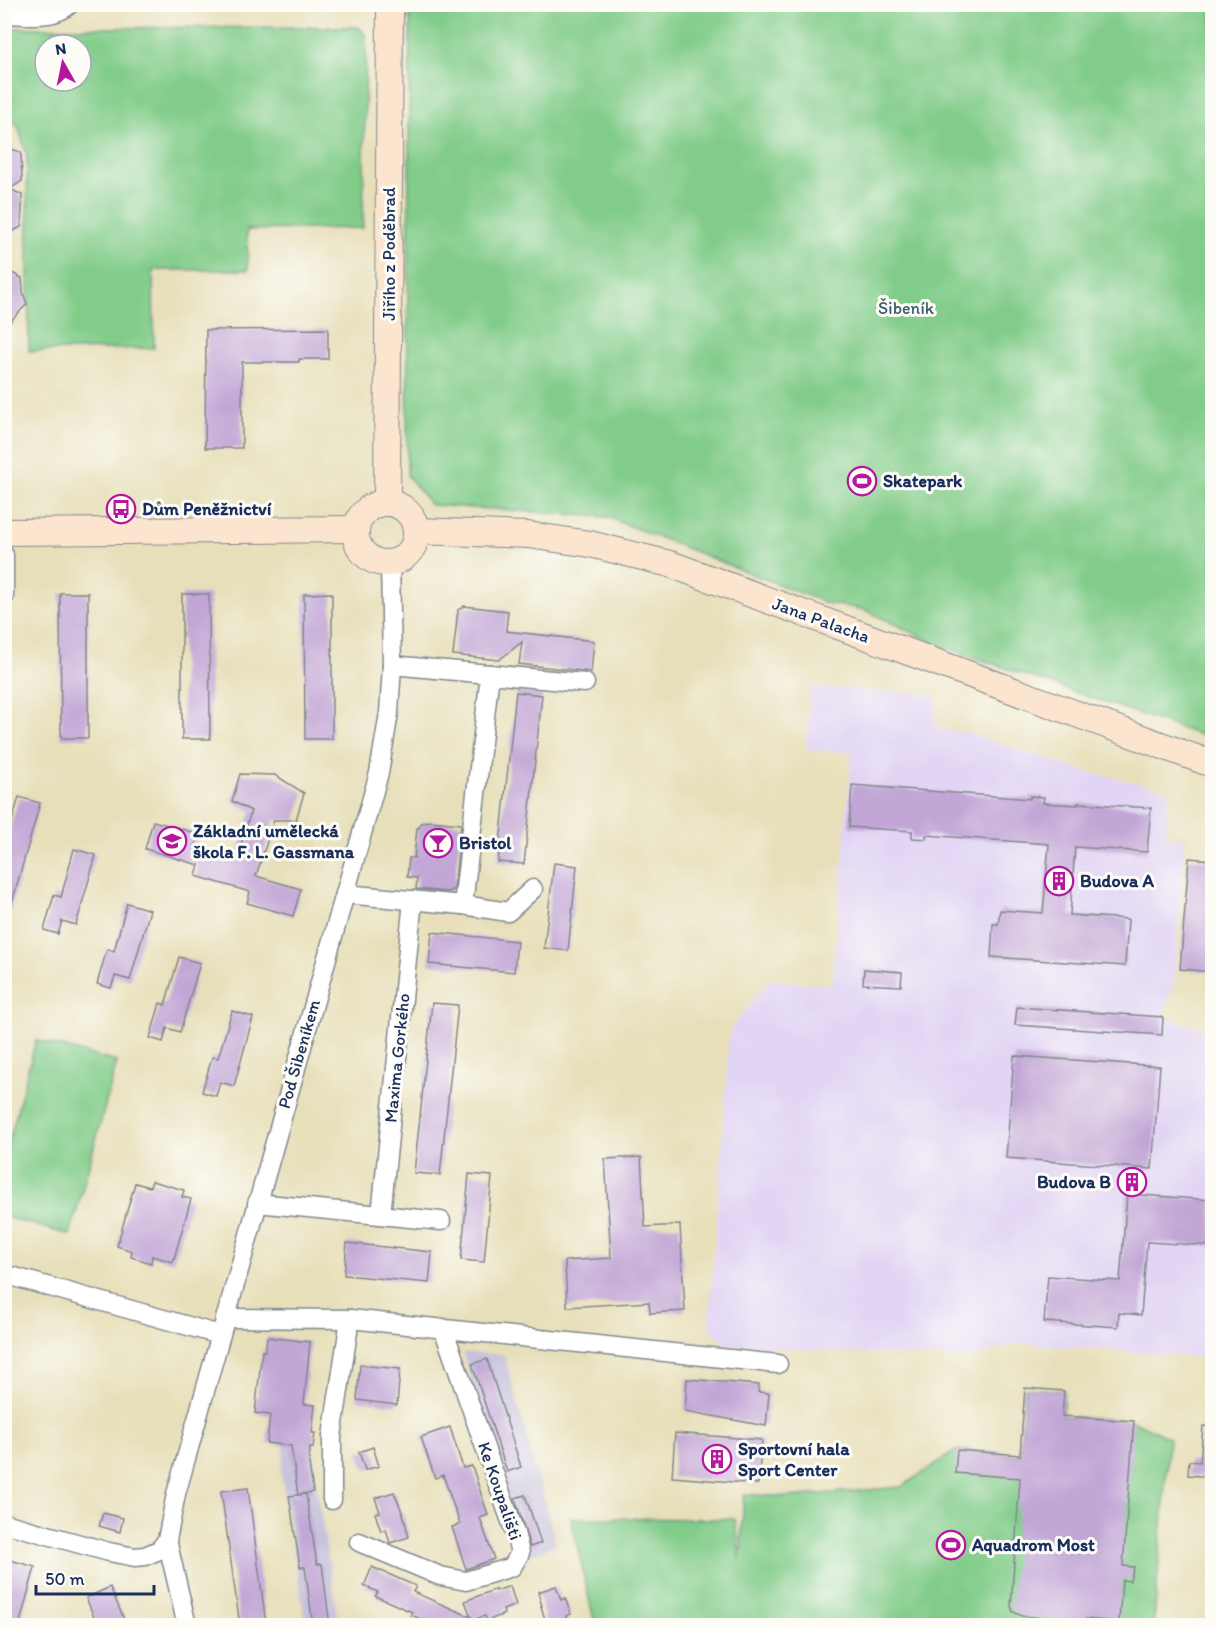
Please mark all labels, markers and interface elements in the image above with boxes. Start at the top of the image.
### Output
north arrow [33,33,93,93]
text: N [54,38,68,59]
street label: Jiřího z Poděbrad [378,187,400,321]
park label: Šibeník [878,297,935,319]
sports icon: Skatepark [846,465,878,497]
place label: Skatepark [883,470,963,492]
bus stop icon: Dům Peněžnictví [105,493,137,525]
place label: Dům Peněžnictví [142,498,272,520]
street label: Jana Palacha [769,592,873,648]
place label: Základní umělecká škola F. L. Gassmana [193,820,355,863]
school or university icon: Základní umělecká škola F. L. Gassmana [156,825,188,857]
bar icon: Bristol [422,827,454,859]
place label: Bristol [459,832,512,854]
building icon: Budova A [1043,865,1075,897]
place label: Budova A [1080,870,1154,892]
street label: Maxima Gorkého [379,992,415,1124]
street label: Pod Šibeníkem [273,996,325,1111]
building icon: Budova B [1116,1166,1148,1198]
place label: Budova B [1037,1171,1111,1193]
place label: Sportovní hala Sport Center [738,1438,850,1481]
street label: Ke Koupališti [473,1439,527,1543]
building icon: Sportovní hala Sport Center [701,1443,733,1475]
sports icon: Aquadrom Most [935,1529,967,1561]
place label: Aquadrom Most [971,1534,1095,1556]
scale bar [36,1558,154,1596]
text: 50 m [45,1568,85,1590]

